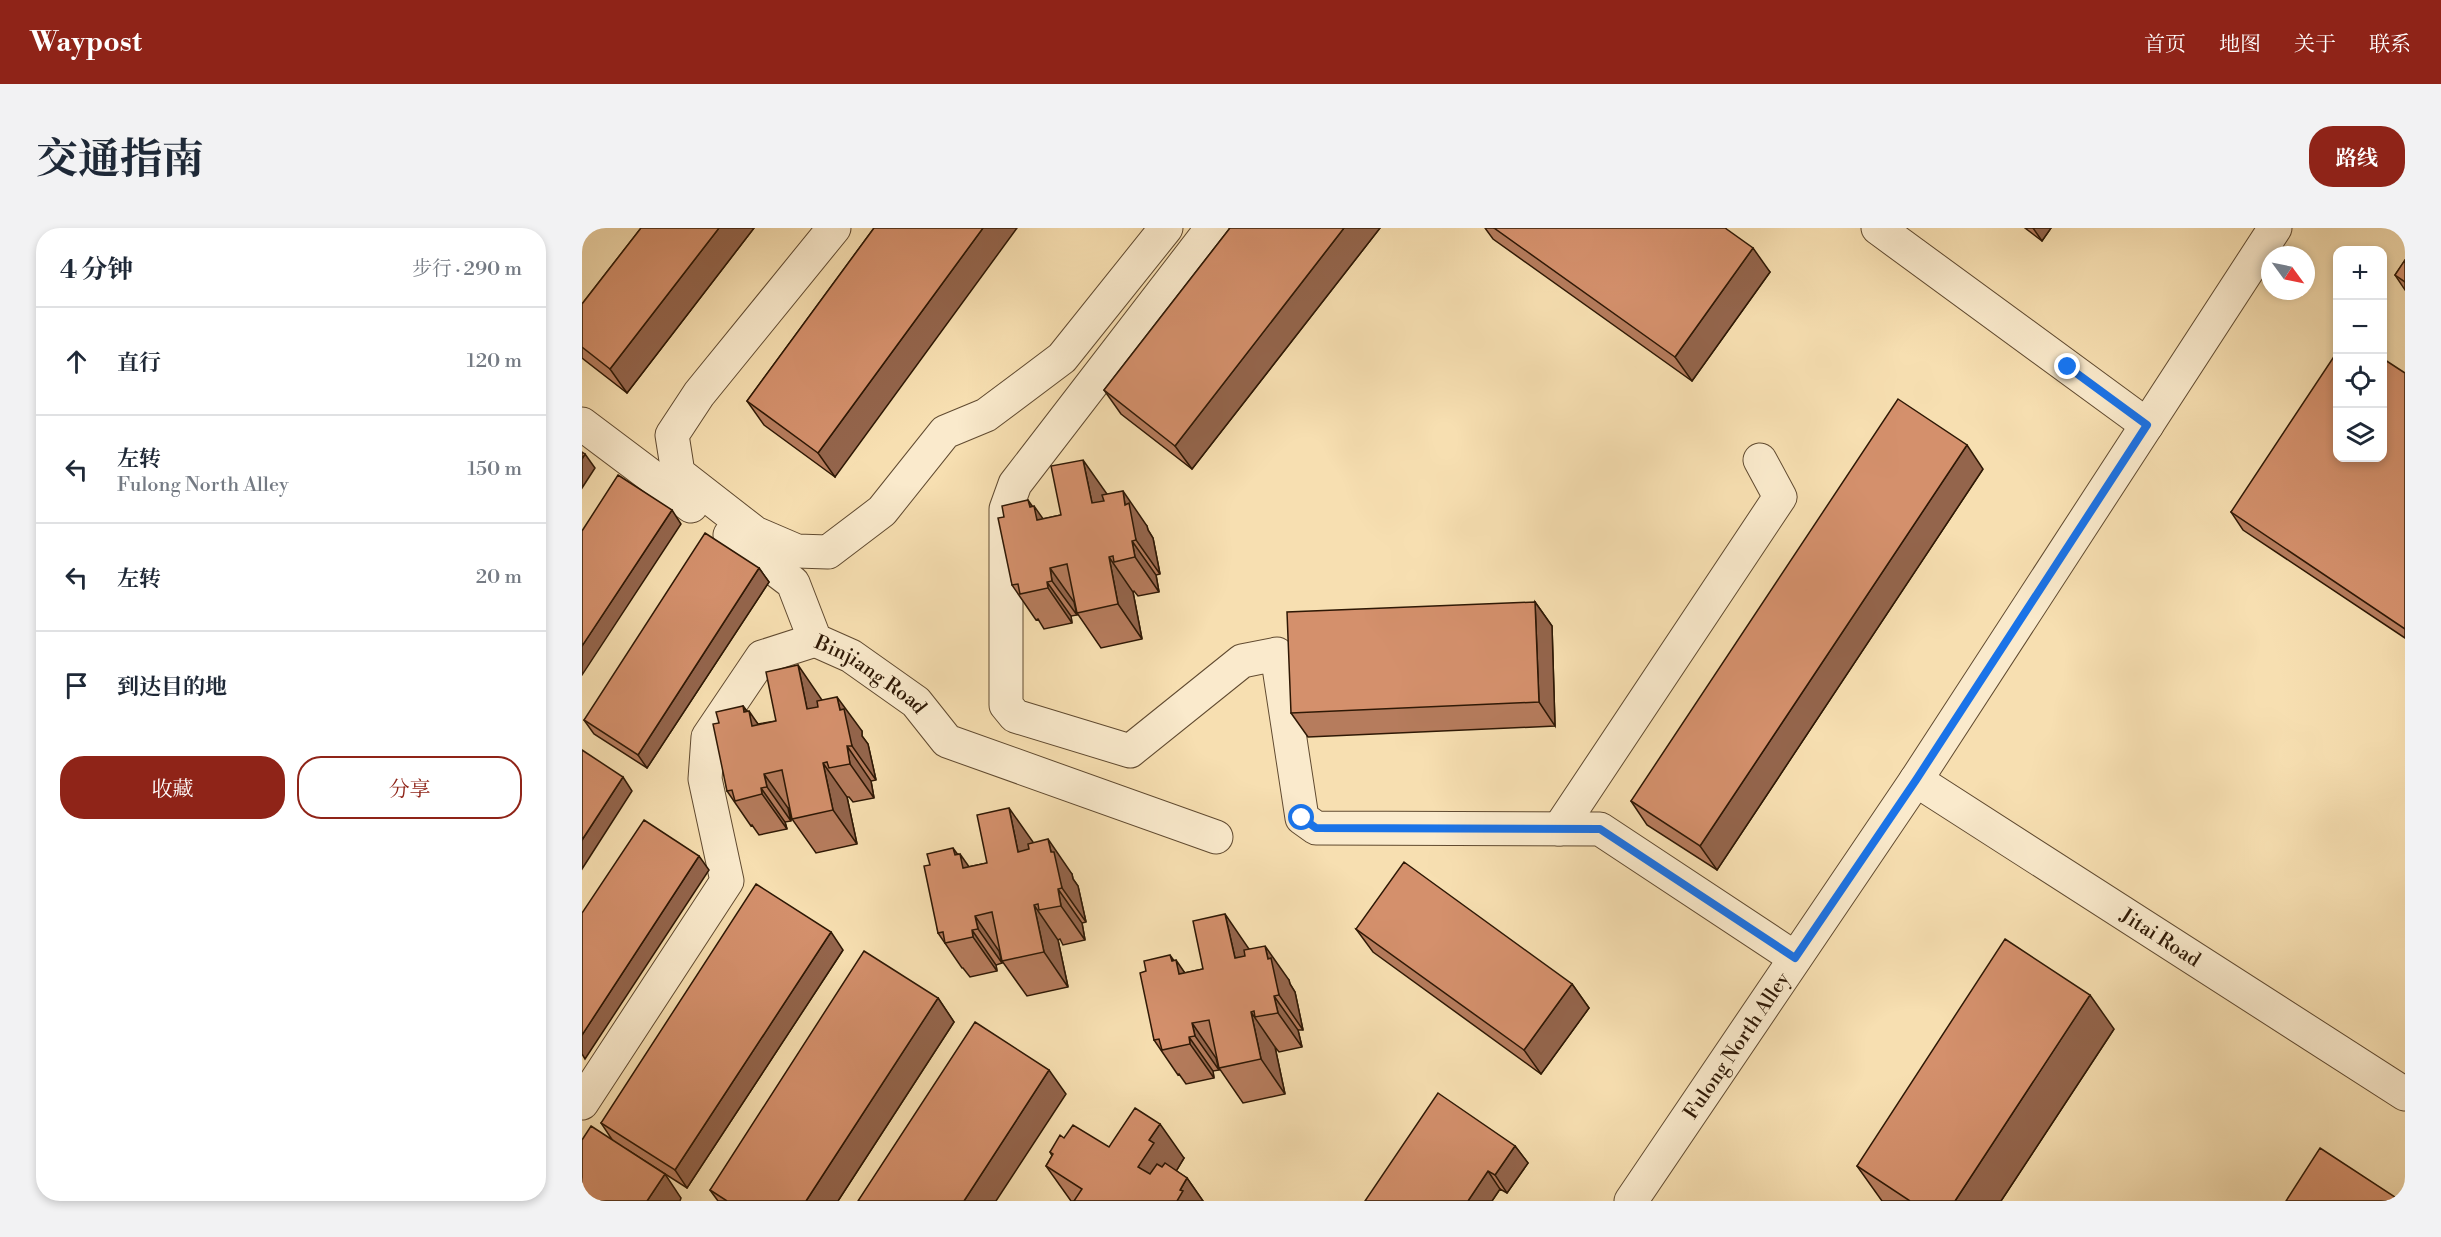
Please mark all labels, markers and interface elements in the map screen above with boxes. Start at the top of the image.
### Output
text: Waypost [30,25,142,60]
text: 首页 [2144,32,2186,58]
text: 地图 [2219,32,2261,58]
text: 关于 [2294,32,2336,58]
text: 联系 [2369,32,2411,58]
button: 路线 [2309,126,2405,187]
text: 交通指南 [36,134,204,187]
north arrow [2261,246,2315,300]
map controls [2333,246,2387,462]
button: + [2333,246,2387,300]
text: 4 分钟 [60,254,134,286]
text: 步行 · 290 m [412,257,522,282]
button: − [2333,300,2387,354]
icon: ahead [60,345,93,378]
text: 120 m [467,349,522,374]
text: 直行 [117,350,161,377]
route end [2054,353,2080,379]
button: locate [2333,354,2387,408]
button: layers [2333,408,2387,462]
text: 左转 [117,446,161,473]
icon: left [60,453,93,486]
text: 150 m [467,457,522,482]
text: Fulong North Alley [117,473,289,498]
icon: left [60,561,93,594]
text: 20 m [476,565,522,590]
text: 左转 [117,566,161,593]
street label: Binjiang Road [810,630,932,720]
icon: arrive [60,669,93,702]
text: 到达目的地 [117,674,227,701]
button: 收藏 [60,756,285,819]
button: 分享 [297,756,522,819]
route start [1288,804,1314,830]
street label: Jitai Road [2114,903,2205,974]
street label: Fulong North Alley [1679,968,1796,1124]

